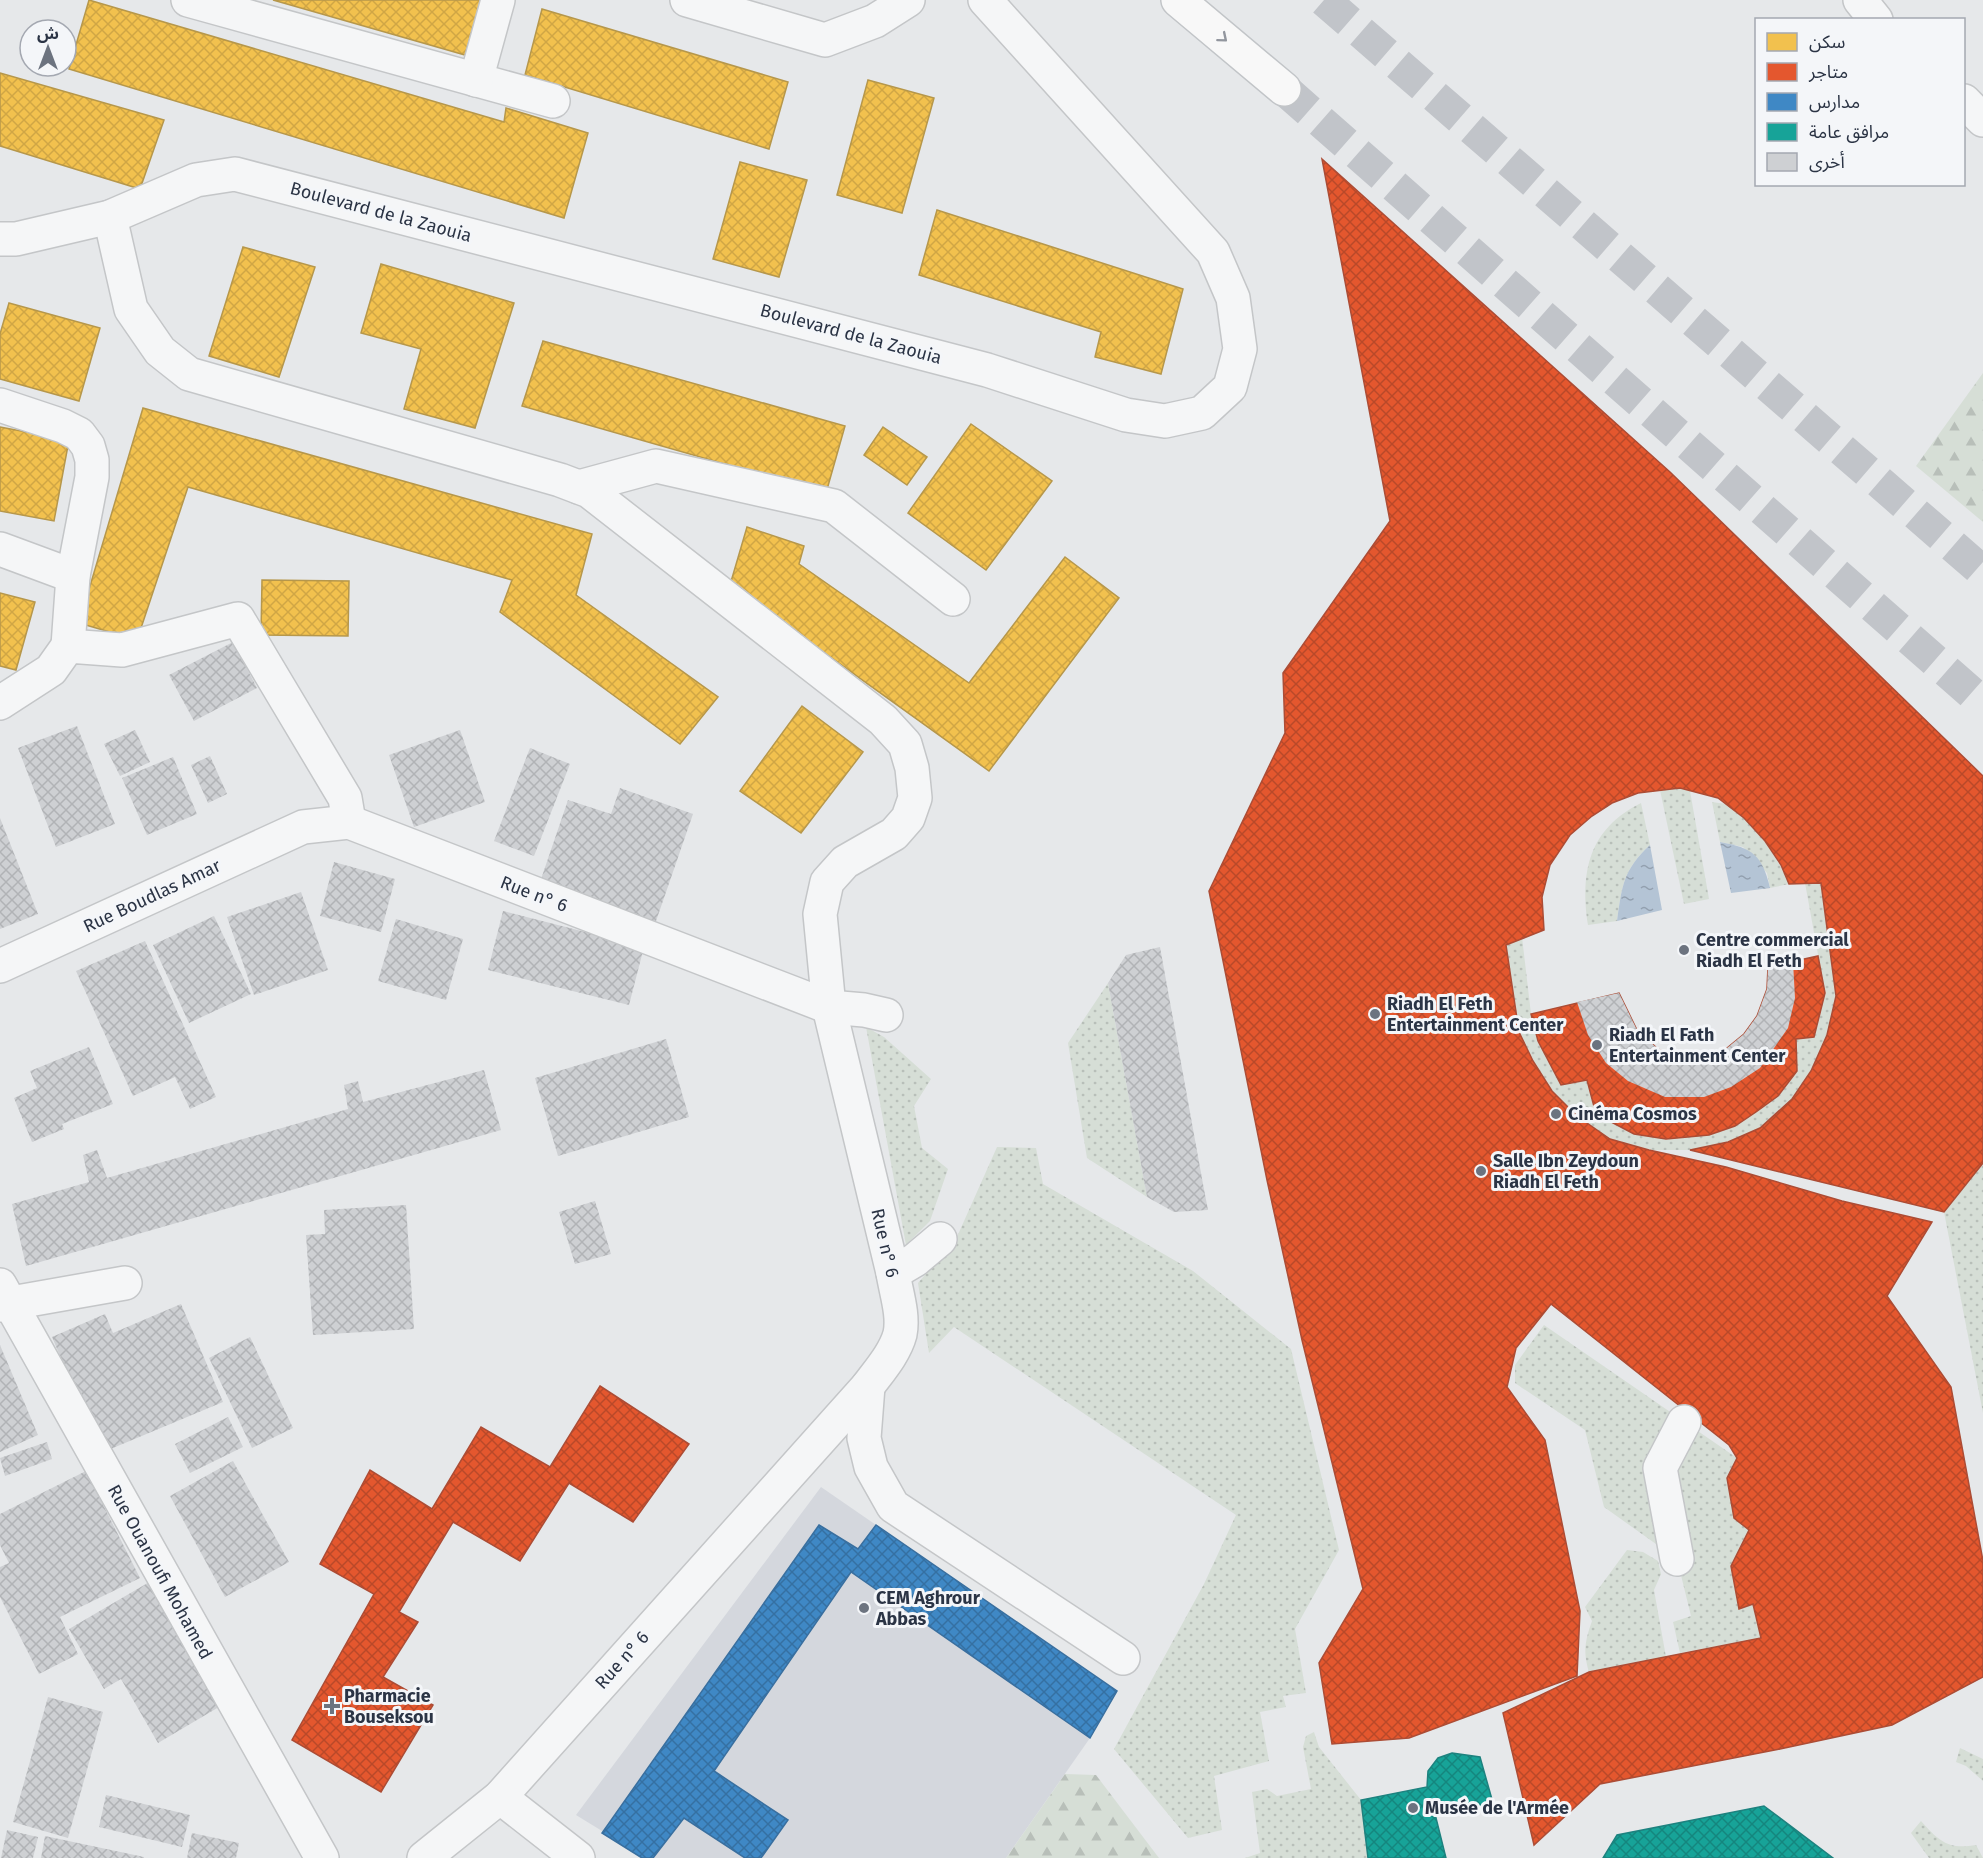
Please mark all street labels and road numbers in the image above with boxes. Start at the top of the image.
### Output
street label: Boulevard de la Zaouia [288,177,474,247]
street label: Boulevard de la Zaouia [758,299,944,369]
street label: Rue Boudlas Amar [80,855,224,937]
street label: Rue n° 6 [497,871,571,917]
street label: Rue n° 6 [866,1206,904,1280]
street label: Rue Ouanoufi Mohamed [103,1481,217,1663]
street label: Rue n° 6 [590,1627,654,1693]

